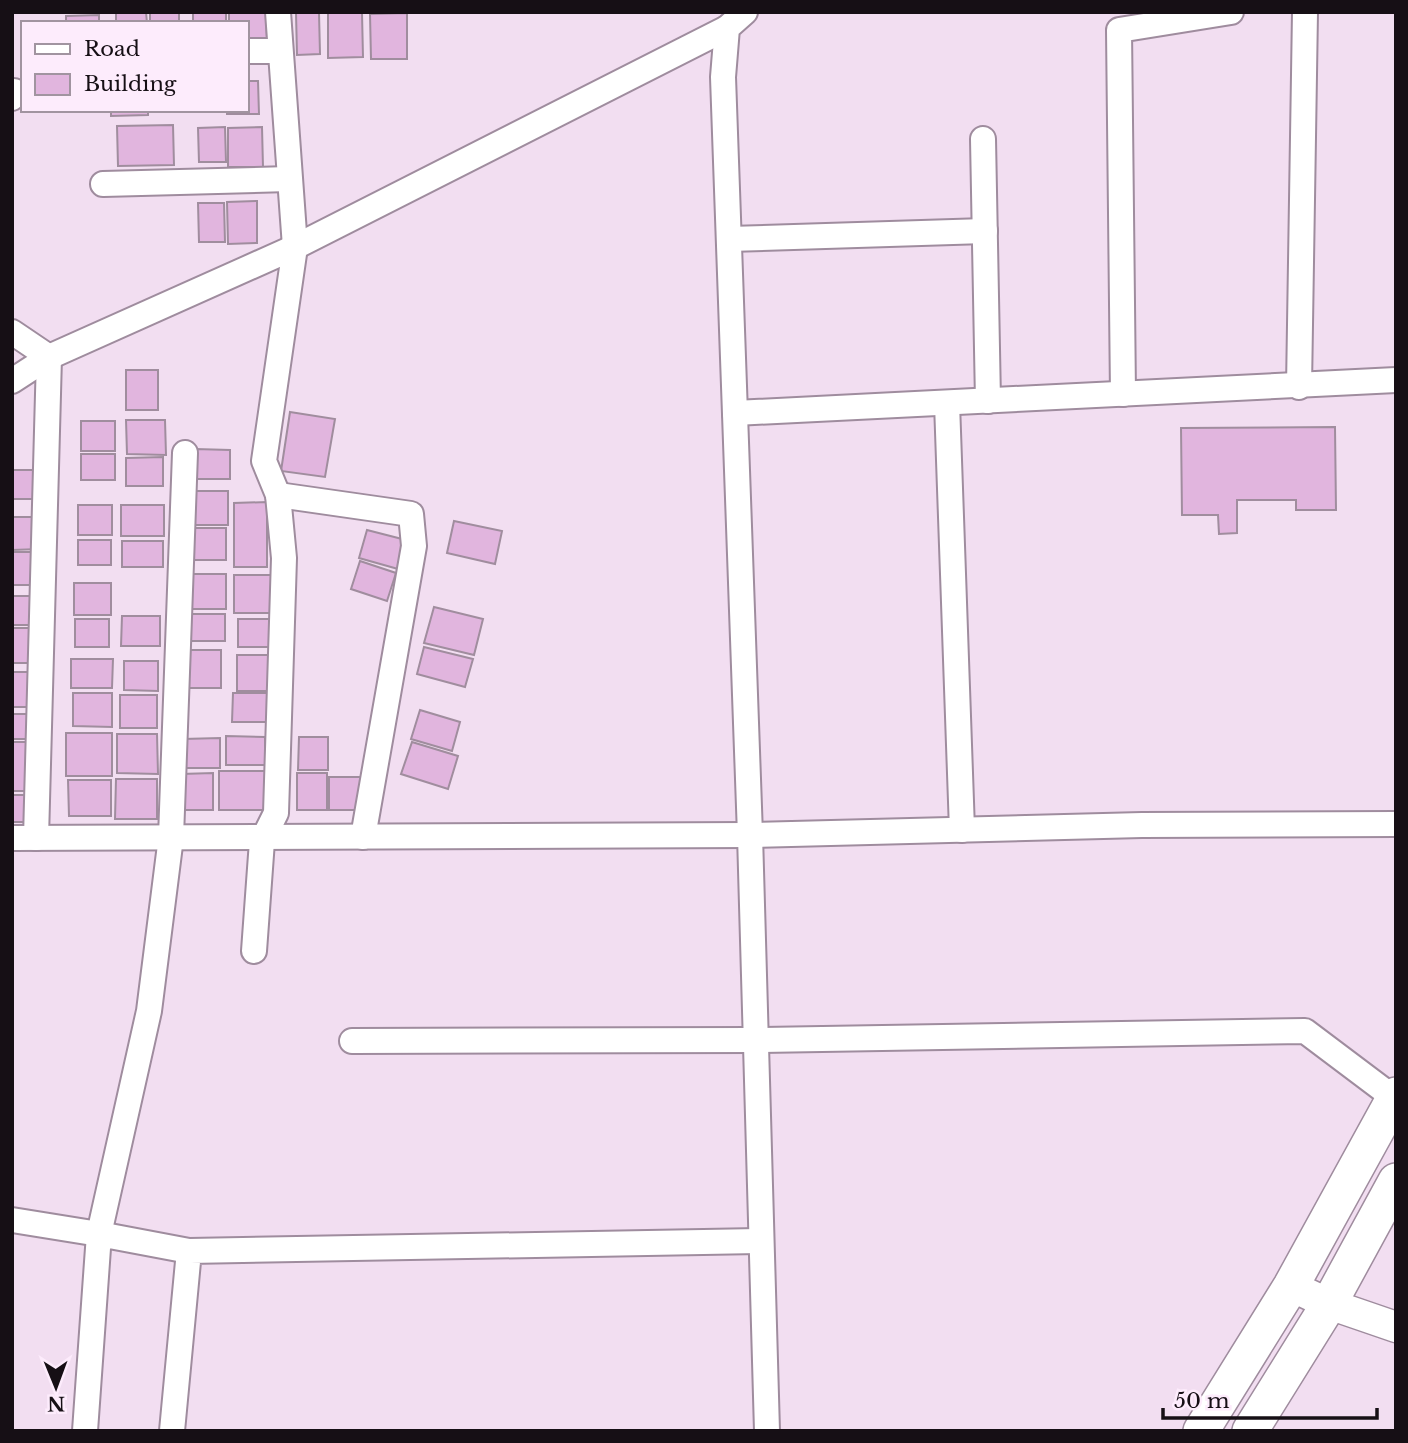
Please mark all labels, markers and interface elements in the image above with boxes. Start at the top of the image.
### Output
legend [21,21,248,112]
text: Road [84,36,140,62]
text: Building [84,71,177,97]
north arrow [21,1352,91,1422]
scale bar [1163,1376,1376,1420]
text: 50 m [1174,1388,1230,1414]
text: N [47,1392,65,1415]

